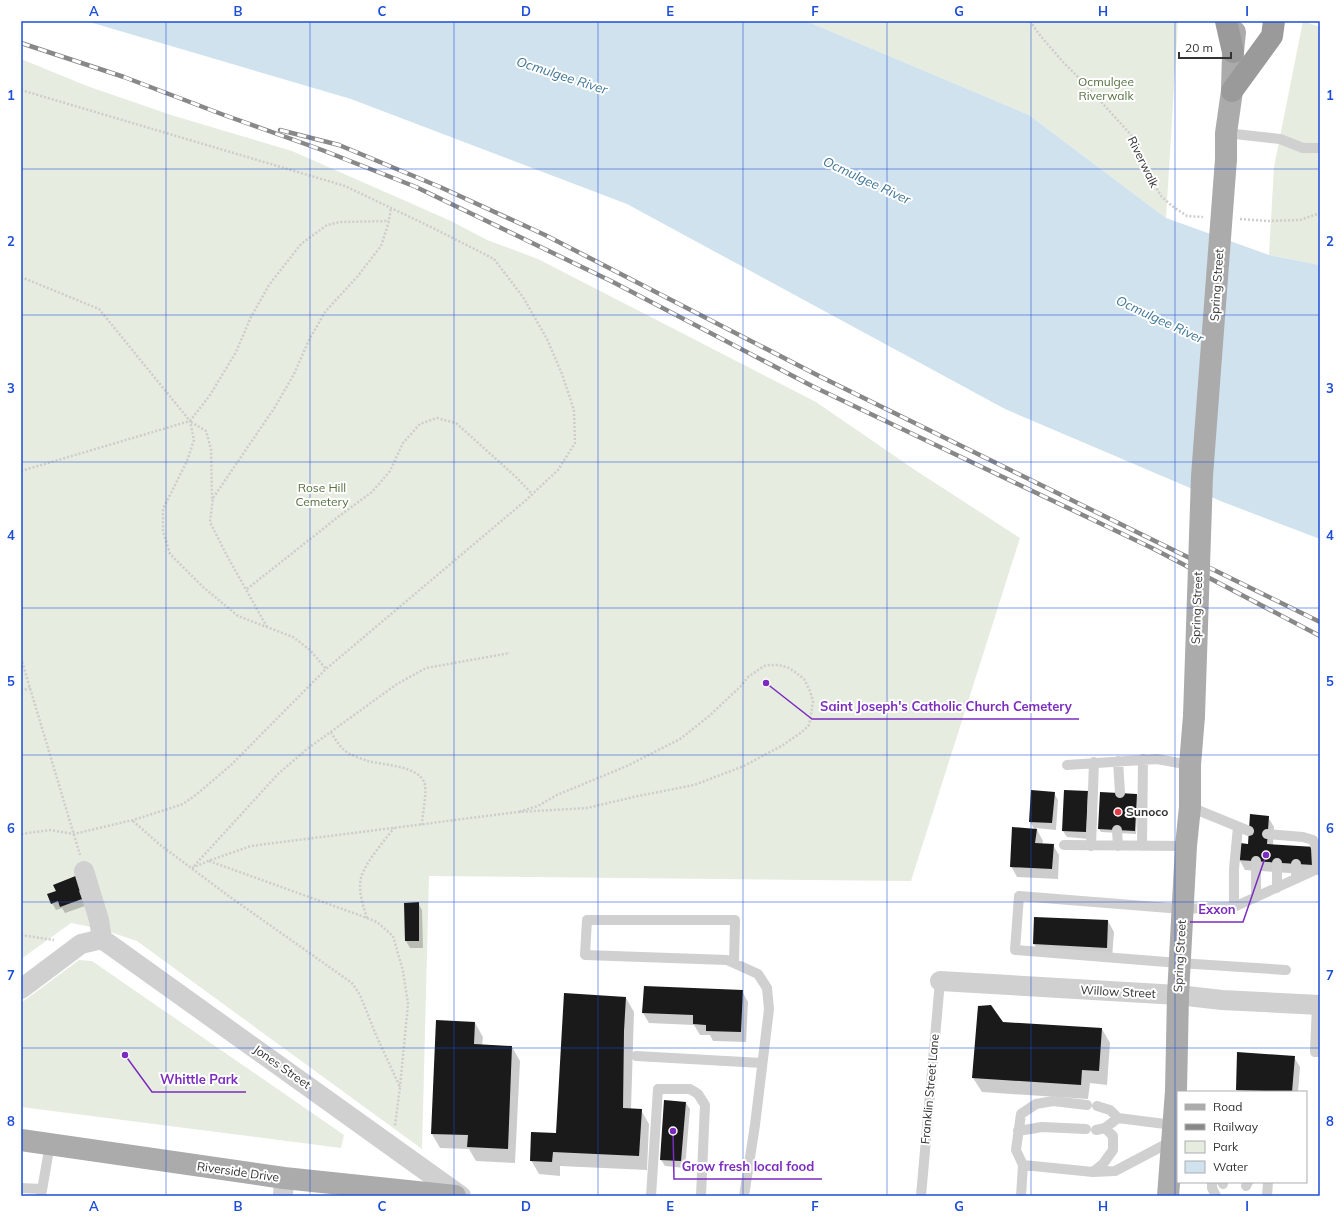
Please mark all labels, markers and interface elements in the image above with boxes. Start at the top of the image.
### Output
text: A [89,3,99,19]
text: B [234,3,243,19]
text: C [378,3,387,19]
text: D [521,3,531,19]
text: E [666,3,674,19]
text: F [811,3,819,19]
text: G [954,3,964,19]
text: H [1098,3,1108,19]
text: I [1245,3,1249,19]
scale bar [1179,34,1231,60]
text: 20 m [1185,40,1213,55]
water label: Ocmulgee River [515,53,611,98]
park label: Ocmulgee Riverwalk [1078,74,1134,103]
text: 1 [7,87,15,103]
text: 1 [1326,87,1334,103]
street label: Riverwalk [1125,134,1163,191]
water label: Ocmulgee River [821,153,914,208]
text: 2 [7,233,15,249]
text: 2 [1326,233,1334,249]
street label: Spring Street [1206,248,1227,322]
water label: Ocmulgee River [1114,292,1207,347]
text: 3 [7,380,15,396]
text: 3 [1326,380,1334,396]
park label: Rose Hill Cemetery [295,480,349,509]
text: 4 [7,527,15,543]
text: 4 [1326,527,1334,543]
street label: Spring Street [1188,572,1205,644]
text: 5 [7,673,15,689]
text: 5 [1326,673,1334,689]
callout: Saint Joseph's Catholic Church Cemetery [812,694,1079,719]
text: Saint Joseph's Catholic Church Cemetery [820,698,1073,715]
place label: Sunoco [1126,804,1168,819]
marker: Sunoco [1113,807,1123,817]
text: 6 [7,820,15,836]
text: 6 [1326,820,1334,836]
callout: Exxon [1190,897,1243,922]
text: Exxon [1198,901,1236,917]
street label: Spring Street [1170,919,1189,993]
text: 7 [7,967,15,983]
text: 7 [1326,967,1334,983]
street label: Willow Street [1080,982,1156,1001]
street label: Franklin Street Lane [917,1033,942,1145]
street label: Jones Street [251,1041,314,1092]
callout: Whittle Park [152,1067,246,1092]
text: Whittle Park [160,1071,239,1087]
legend [1177,1091,1307,1183]
text: Road [1213,1099,1242,1114]
text: 8 [7,1113,15,1129]
text: 8 [1326,1113,1334,1129]
text: Railway [1213,1119,1259,1134]
text: Park [1213,1139,1239,1154]
callout: Grow fresh local food [674,1154,822,1179]
street label: Riverside Drive [196,1158,280,1185]
text: Grow fresh local food [682,1158,814,1174]
text: Water [1213,1159,1249,1174]
text: A [89,1198,99,1214]
text: B [234,1198,243,1214]
text: C [378,1198,387,1214]
text: D [521,1198,531,1214]
text: E [666,1198,674,1214]
text: F [811,1198,819,1214]
text: G [954,1198,964,1214]
text: H [1098,1198,1108,1214]
text: I [1245,1198,1249,1214]

